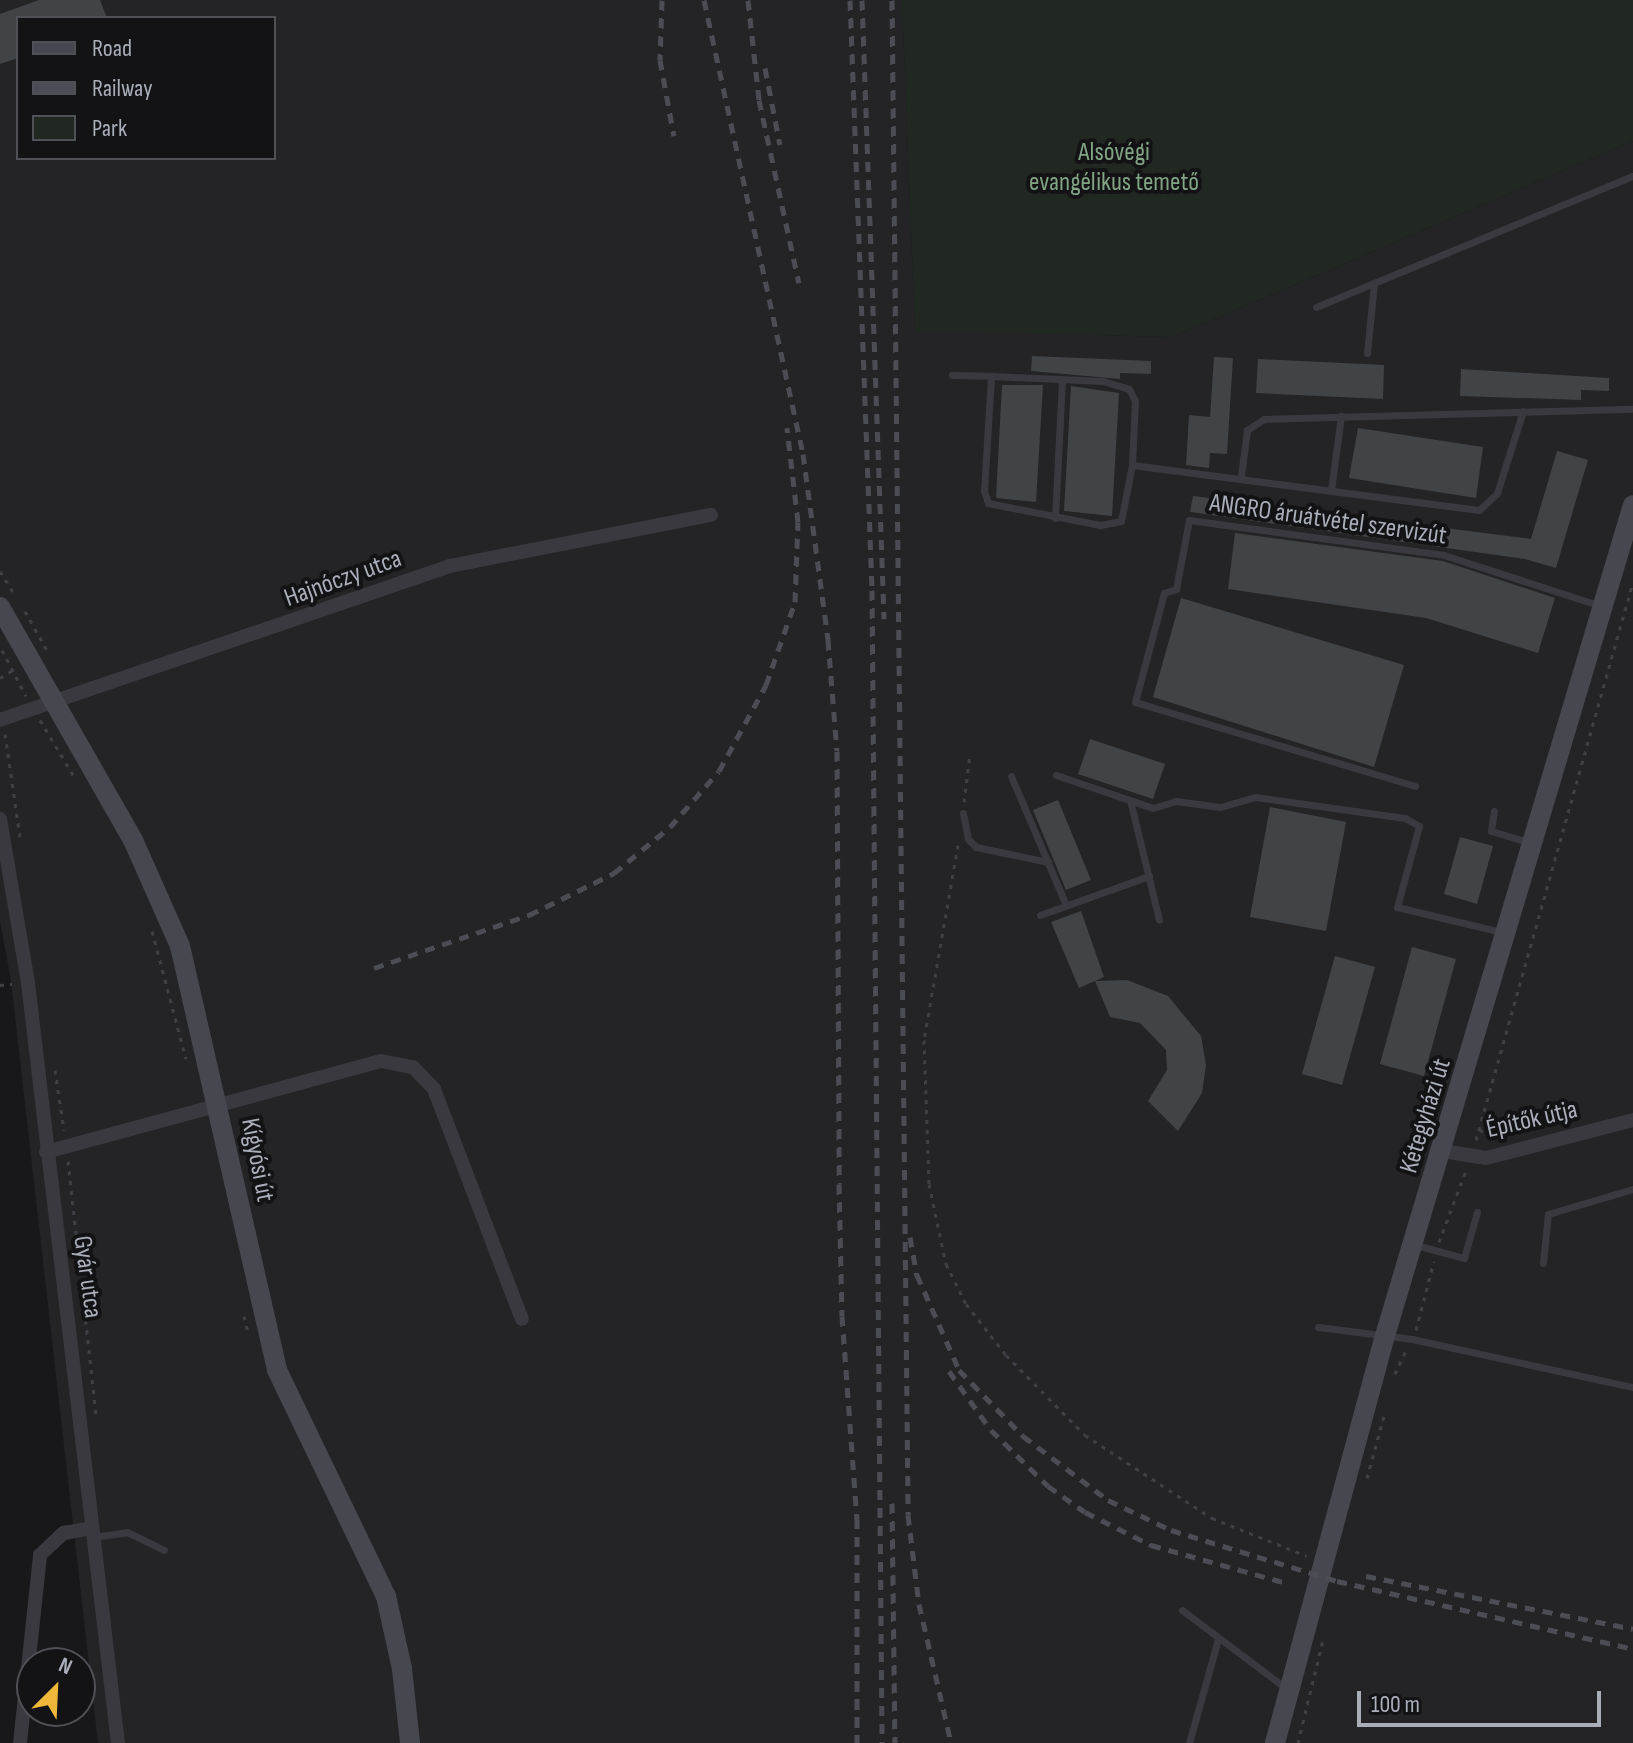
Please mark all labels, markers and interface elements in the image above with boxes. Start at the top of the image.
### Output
legend [16,16,276,160]
text: Road [92,34,132,63]
text: Railway [92,74,152,103]
text: Park [92,114,127,143]
park label: Alsóvégi evangélikus temető [1029,137,1199,198]
street label: ANGRO áruátvétel szervizút [1207,488,1449,552]
street label: Hajnóczy utca [280,543,406,615]
street label: Kétegyházi út [1394,1055,1458,1177]
street label: Építők útja [1483,1094,1581,1146]
street label: Kígyósi út [234,1116,280,1204]
street label: Gyár utca [66,1234,108,1320]
north arrow [16,1647,96,1727]
text: N [54,1652,76,1681]
scale bar [1361,1675,1605,1725]
text: 100 m [1371,1690,1420,1719]

